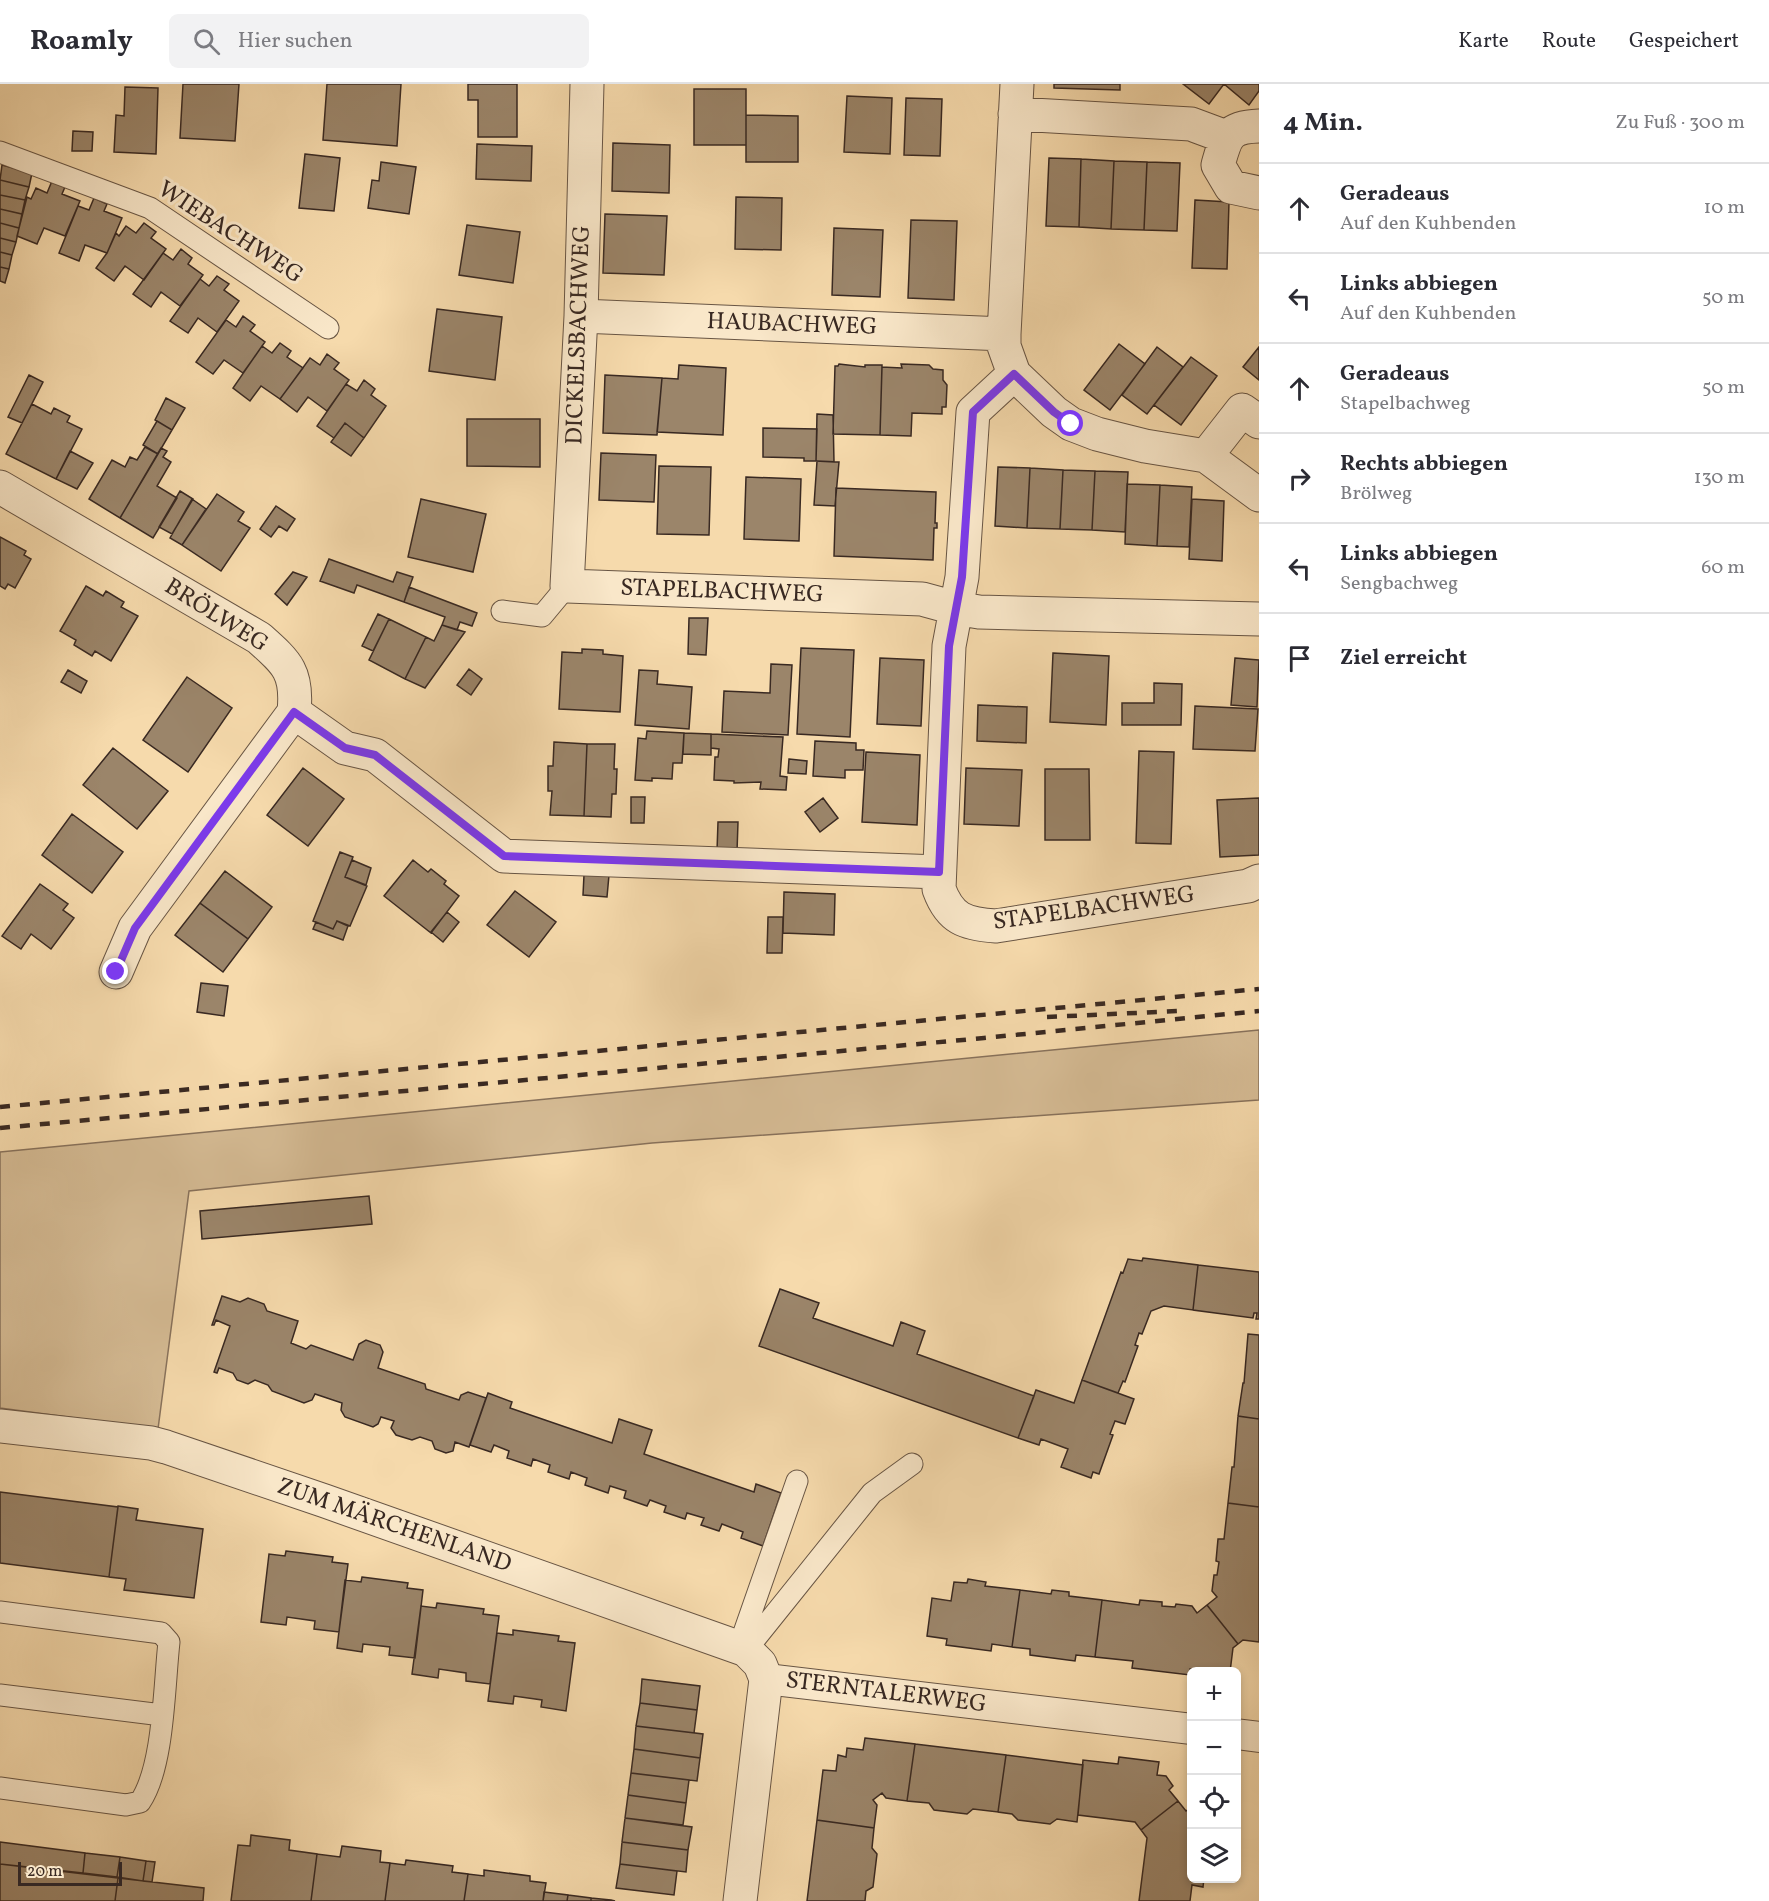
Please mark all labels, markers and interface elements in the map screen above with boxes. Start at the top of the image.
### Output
search box [169,14,589,68]
text: Roamly [30,22,133,61]
icon: search [190,25,223,58]
text: Hier suchen [238,26,353,57]
text: Karte [1458,27,1509,56]
text: Route [1542,27,1596,56]
text: Gespeichert [1629,27,1739,56]
text: 4 Min. [1283,105,1363,141]
text: Zu Fuß · 300 m [1615,109,1745,137]
street label: WIEBACHWEG [151,173,309,293]
text: Geradeaus [1340,179,1450,210]
icon: ahead [1283,192,1316,225]
text: 10 m [1704,194,1745,222]
text: Auf den Kuhbenden [1340,210,1516,238]
street label: DICKELSBACHWEG [558,225,600,445]
text: Links abbiegen [1340,269,1498,300]
icon: left [1283,282,1316,315]
text: 50 m [1702,284,1745,312]
text: Auf den Kuhbenden [1340,300,1516,328]
street label: HAUBACHWEG [706,305,878,345]
text: Geradeaus [1340,359,1450,390]
icon: ahead [1283,372,1316,405]
text: 50 m [1702,374,1745,402]
text: Stapelbachweg [1340,390,1470,418]
route start [1057,410,1083,436]
text: Rechts abbiegen [1340,449,1508,480]
icon: right [1283,462,1316,495]
text: 130 m [1694,464,1745,492]
text: Brölweg [1340,480,1412,508]
text: Links abbiegen [1340,539,1498,570]
icon: left [1283,552,1316,585]
text: 60 m [1701,554,1745,582]
text: Sengbachweg [1340,570,1458,598]
street label: BRÖLWEG [157,571,275,661]
street label: STAPELBACHWEG [620,571,824,613]
icon: arrive [1283,642,1316,675]
text: Ziel erreicht [1340,643,1467,674]
street label: STAPELBACHWEG [991,878,1197,940]
route end [102,958,128,984]
street label: ZUM MÄRCHENLAND [272,1470,516,1582]
street label: STERNTALERWEG [784,1664,988,1722]
map controls [1187,1667,1241,1883]
button: + [1187,1667,1241,1721]
button: − [1187,1721,1241,1775]
button: locate [1187,1775,1241,1829]
button: layers [1187,1829,1241,1883]
scale bar [18,1859,122,1886]
text: 20 m [27,1861,62,1883]

